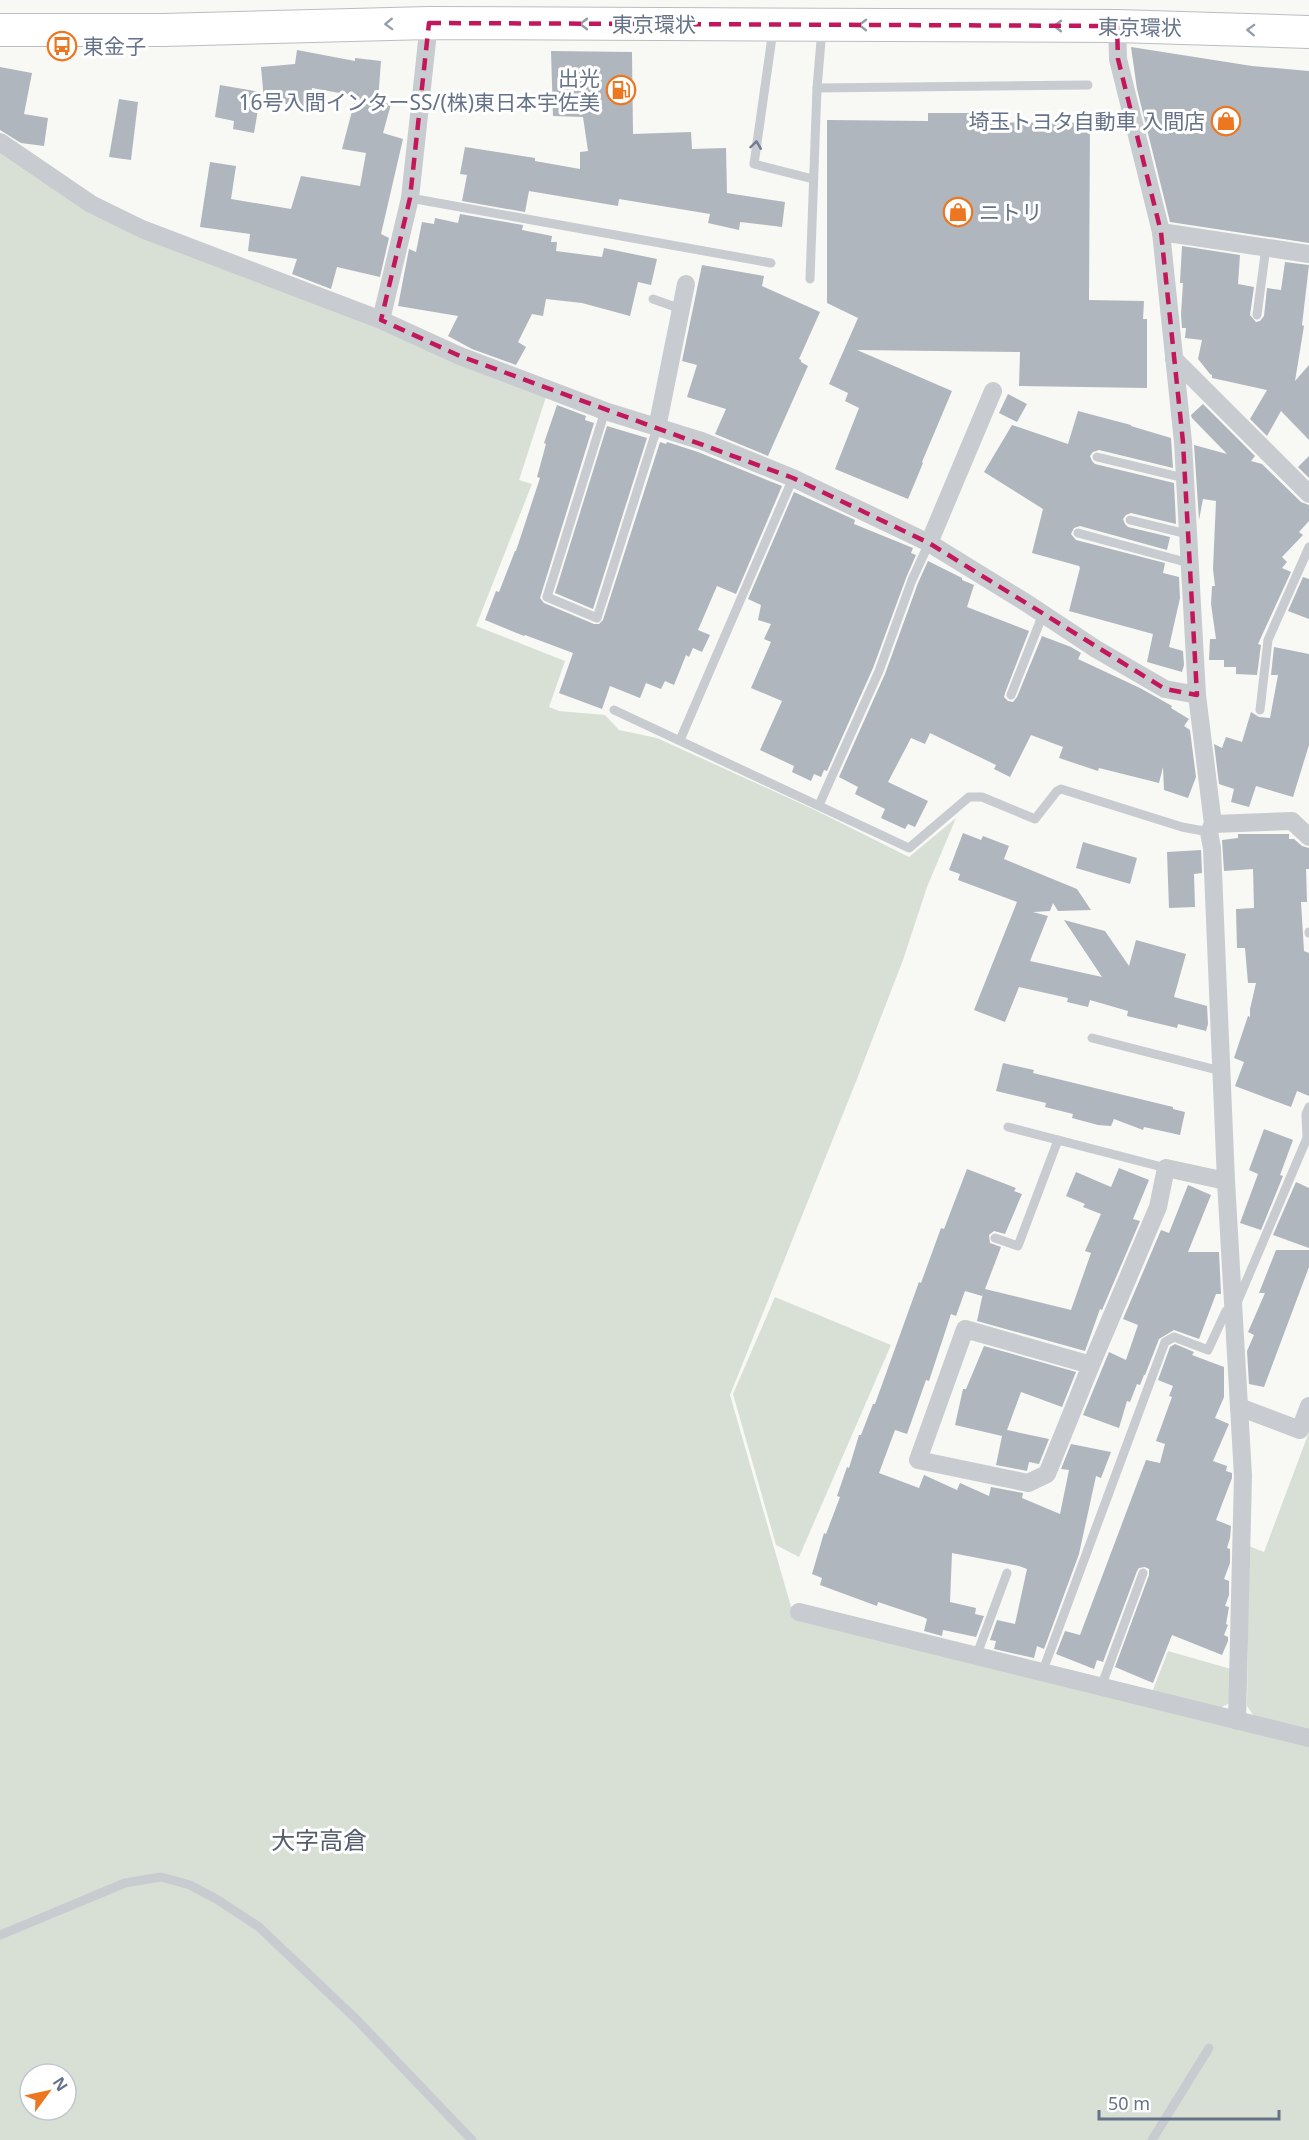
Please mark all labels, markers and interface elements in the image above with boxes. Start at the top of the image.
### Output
street label: 東京環状 [612,10,696,38]
street label: 東京環状 [1098,12,1182,42]
one-way arrow [385,18,394,31]
one-way arrow [580,18,589,30]
one-way arrow [859,18,868,31]
one-way arrow [1054,20,1063,32]
one-way arrow [1246,24,1255,36]
bus stop icon: 東金子 [46,30,78,62]
place label: 東金子 [83,32,146,60]
place label: 出光 16号入間インターSS/(株)東日本宇佐美 [239,64,600,116]
fuel station icon: 出光 16号入間インターSS/(株)東日本宇佐美 [605,74,637,106]
shop icon: 埼玉トヨタ自動車 入間店 [1210,105,1242,137]
place label: 埼玉トヨタ自動車 入間店 [969,107,1205,135]
one-way arrow [750,141,762,150]
shop icon: ニトリ [942,196,974,228]
place label: ニトリ [979,198,1042,226]
district label: 大字高倉 [271,1823,367,1856]
north arrow [18,2062,78,2122]
text: N [48,2072,73,2095]
scale bar [1099,2083,1279,2121]
text: 50 m [1108,2091,1150,2115]

